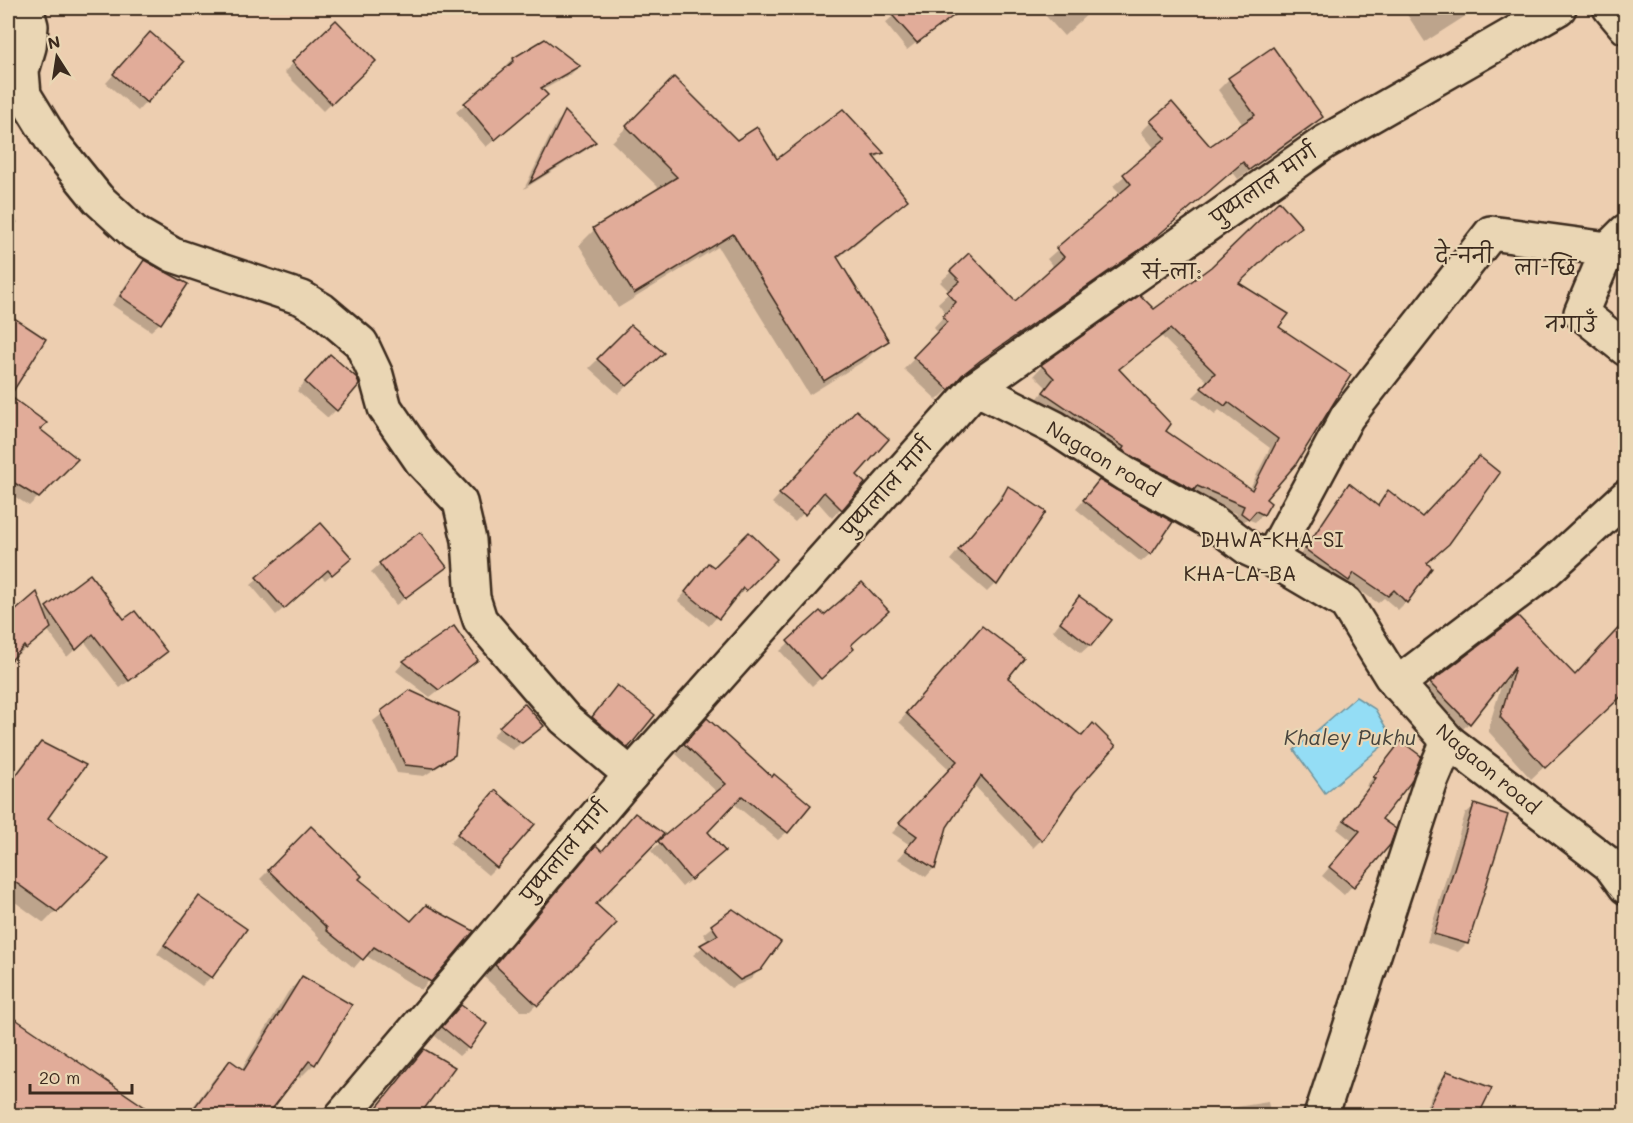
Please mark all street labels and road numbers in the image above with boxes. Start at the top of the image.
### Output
street label: पुष्पलाल मार्ग [1204,137,1324,233]
street label: Nagaon road [1042,414,1165,502]
street label: पुष्पलाल मार्ग [834,431,940,545]
street label: Nagaon road [1431,717,1546,819]
street label: पुष्पलाल मार्ग [513,794,617,910]

